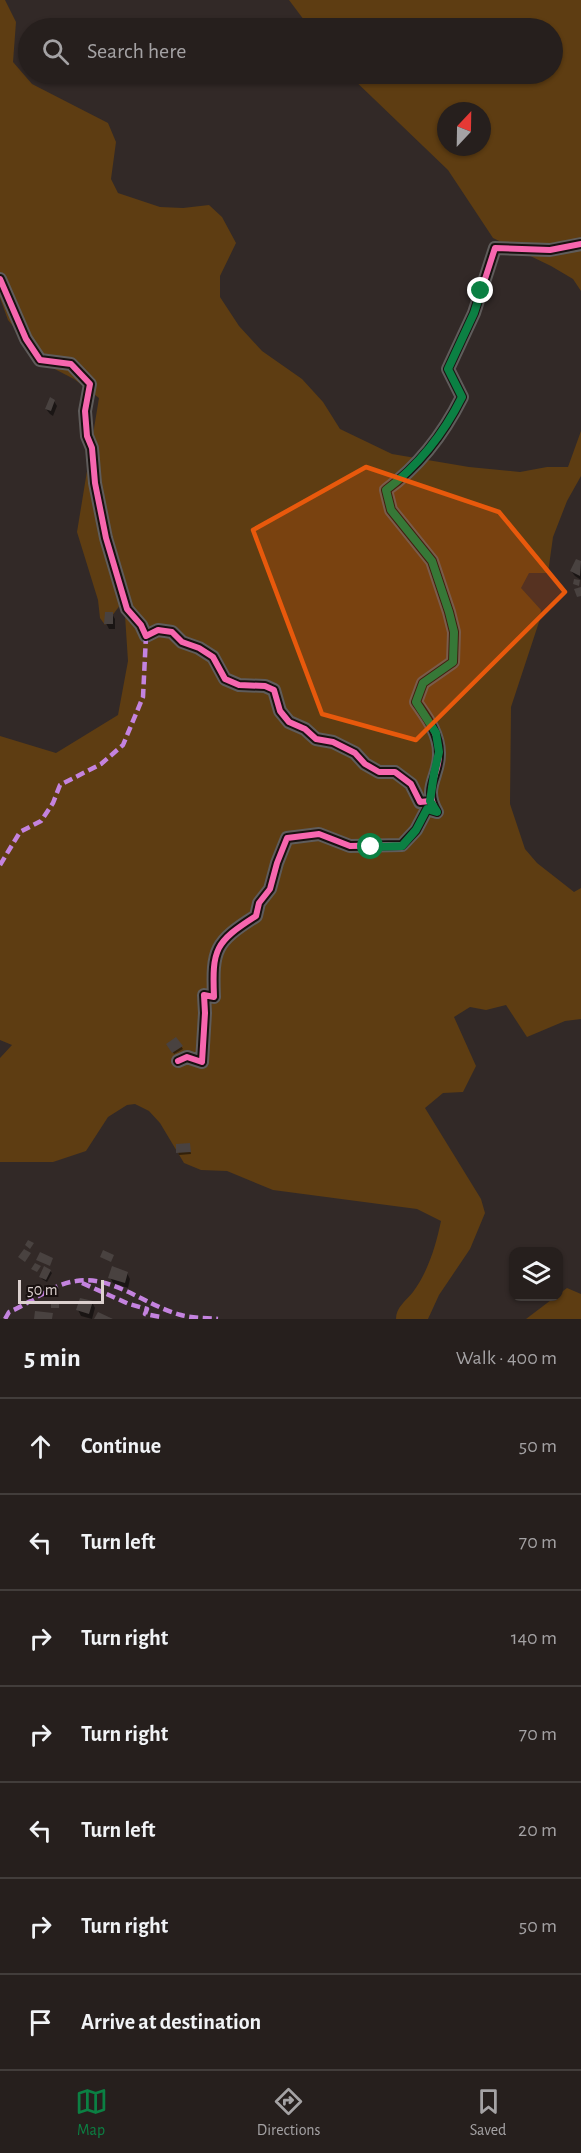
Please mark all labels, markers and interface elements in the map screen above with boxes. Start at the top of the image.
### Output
search box [18,18,563,84]
icon: search [39,35,72,68]
text: Search here [87,40,186,62]
north arrow [437,102,491,156]
route end [467,277,493,303]
route start [357,833,383,859]
map controls [509,1247,563,1301]
button: layers [509,1247,563,1301]
scale bar [18,1277,104,1304]
text: 50 m [27,1282,58,1298]
text: 5 min [24,1345,81,1371]
text: Walk · 400 m [456,1348,557,1368]
icon: ahead [24,1430,57,1463]
text: Continue [81,1435,161,1457]
text: 50 m [519,1436,557,1456]
icon: left [24,1526,57,1559]
text: Turn left [81,1531,155,1553]
text: 70 m [519,1532,557,1552]
icon: right [24,1622,57,1655]
text: Turn right [81,1627,168,1649]
text: 140 m [511,1628,557,1648]
icon: right [24,1718,57,1751]
text: Turn right [81,1723,168,1745]
text: 70 m [519,1724,557,1744]
icon: left [24,1814,57,1847]
text: Turn left [81,1819,155,1841]
text: 20 m [518,1820,557,1840]
icon: right [24,1910,57,1943]
text: Turn right [81,1915,168,1937]
text: 50 m [519,1916,557,1936]
icon: arrive [24,2006,57,2039]
text: Arrive at destination [81,2011,261,2033]
tab: Map [75,2085,108,2140]
tab: Directions [257,2085,321,2140]
tab: Saved [470,2085,506,2140]

